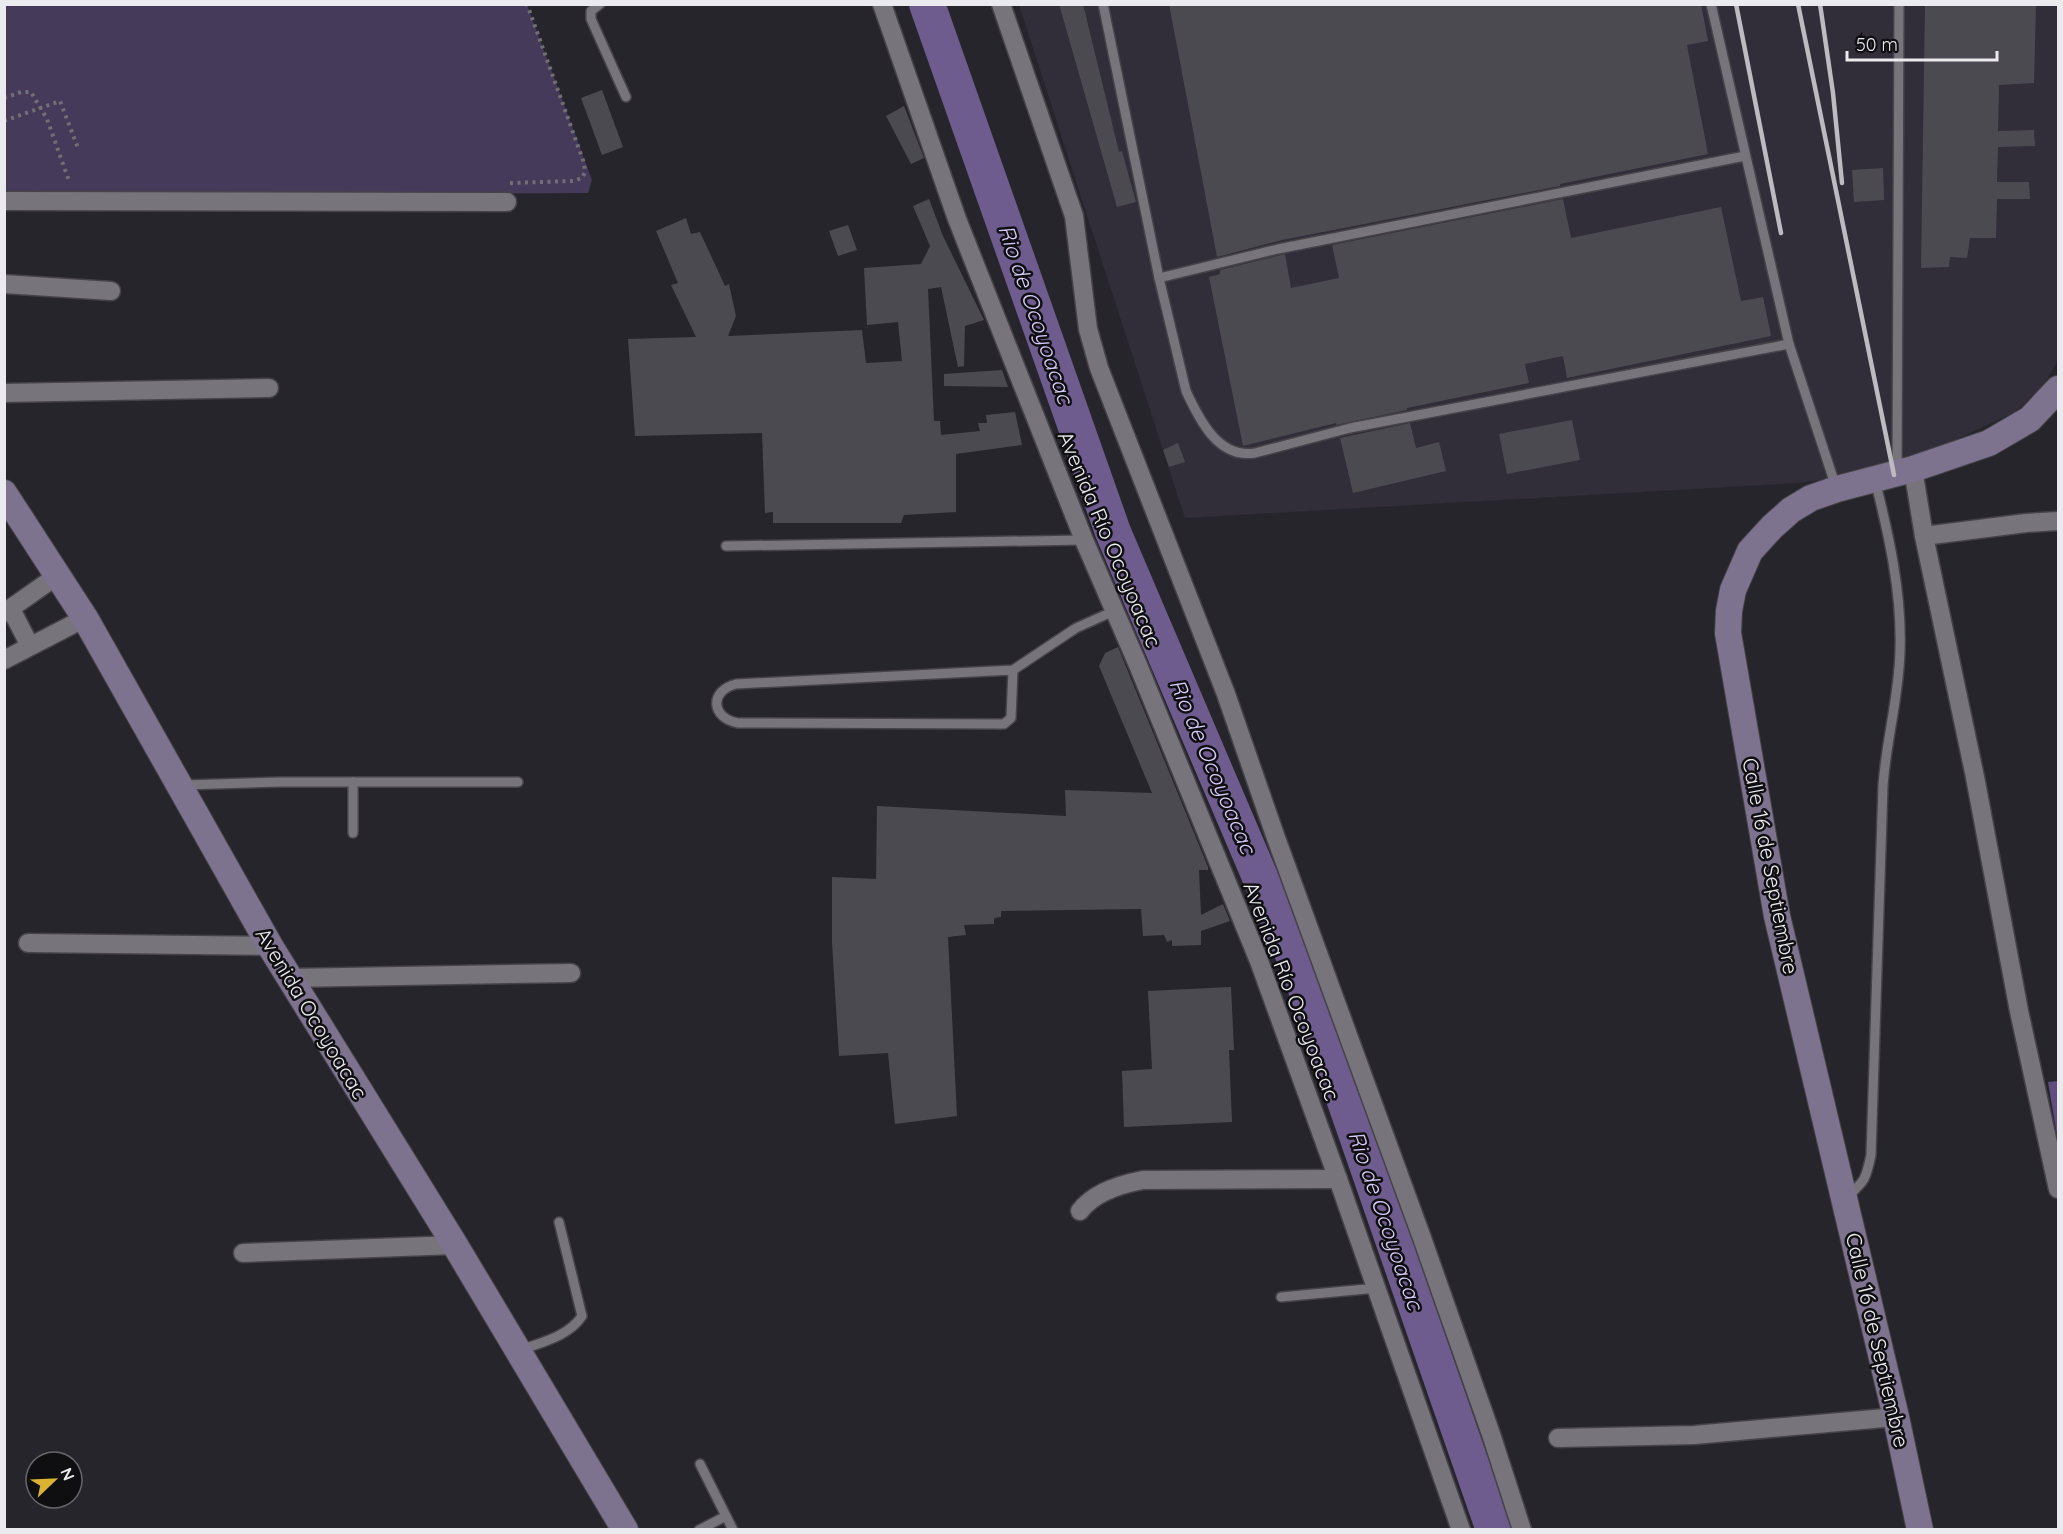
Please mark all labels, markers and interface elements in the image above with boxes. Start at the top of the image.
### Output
scale bar [1847,24,1997,62]
text: 50 m [1856,33,1898,56]
water label: Rio de Ocoyoacac [992,221,1081,410]
street label: Avenida Río Ocoyoacac [1053,427,1167,651]
water label: Rio de Ocoyoacac [1164,674,1264,860]
street label: Calle 16 de Septiembre [1737,756,1805,976]
street label: Avenida Río Ocoyoacac [1238,878,1346,1104]
street label: Avenida Ocoyoacac [251,923,373,1103]
water label: Rio de Ocoyoacac [1342,1127,1431,1316]
street label: Calle 16 de Septiembre [1841,1230,1915,1450]
north arrow [24,1450,84,1510]
text: N [56,1465,79,1483]

